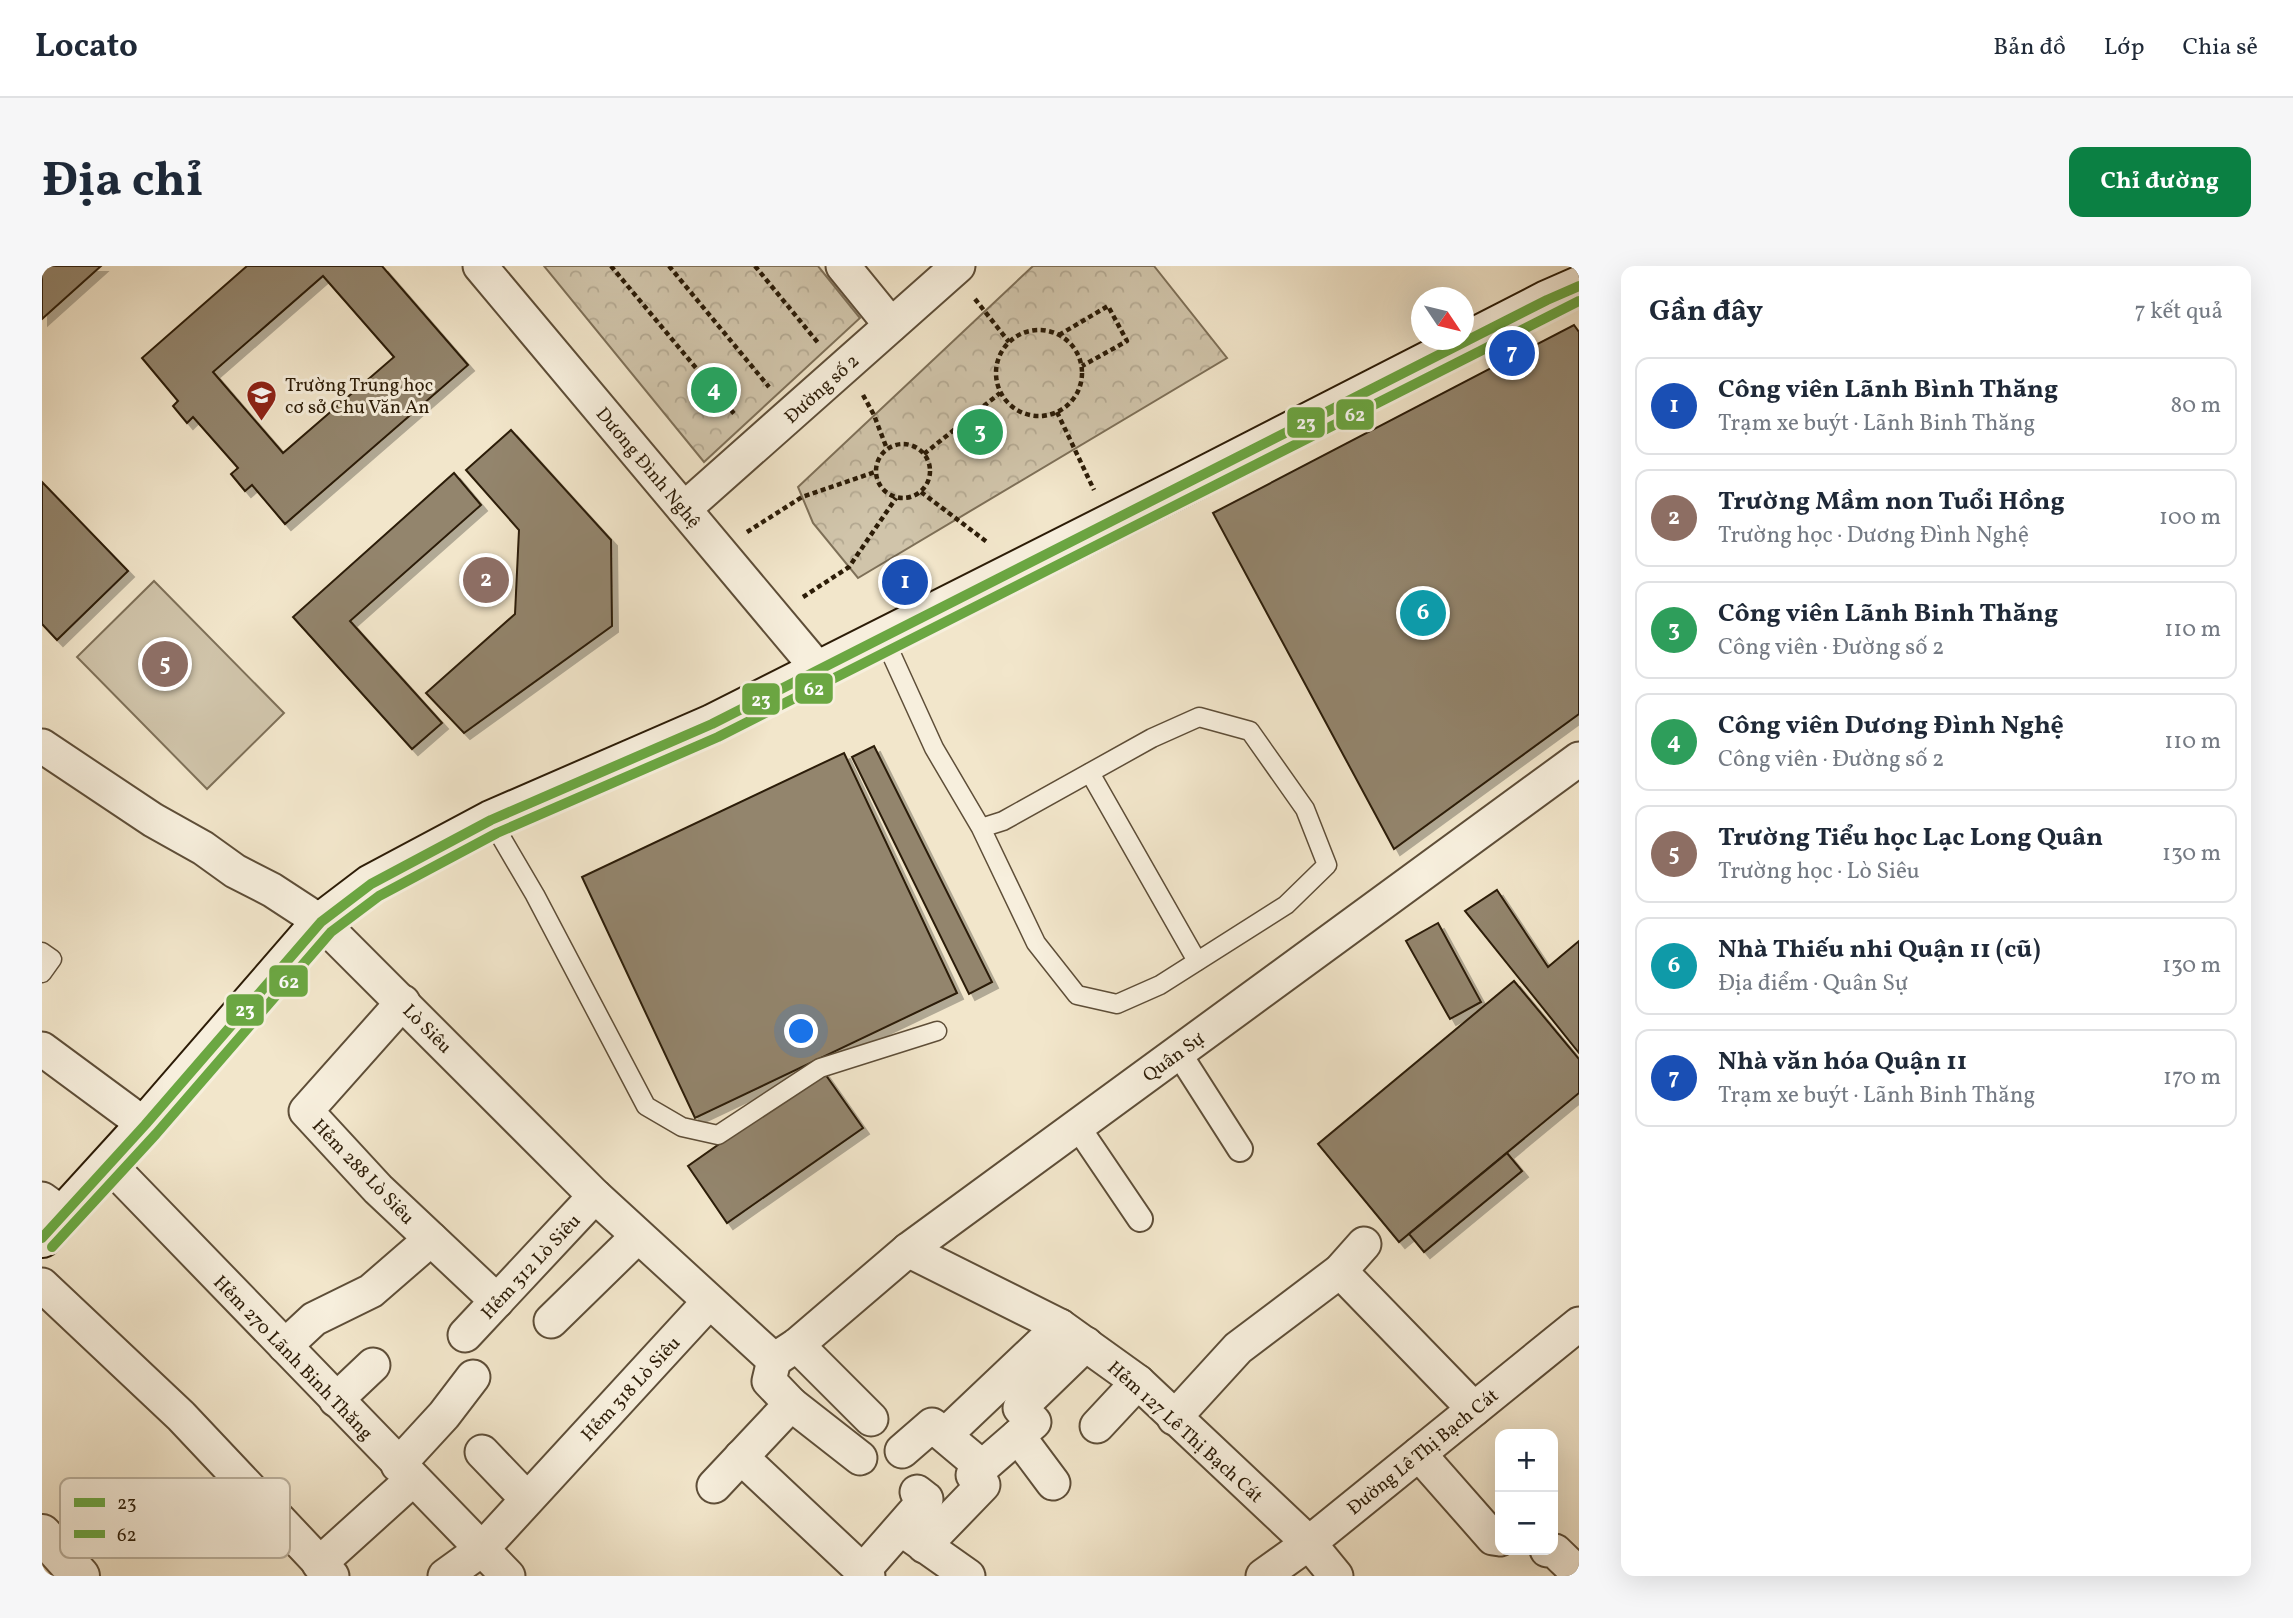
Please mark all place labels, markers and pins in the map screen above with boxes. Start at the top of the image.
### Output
pin: 7 [1489,327,1535,379]
pin: 4 [691,364,737,416]
place label: Trường Trung học cơ sở Chu Văn An [285,373,433,421]
school or university icon: Trường Trung học cơ sở Chu Văn An [245,378,279,422]
pin: 3 [957,406,1003,458]
pin: 2 [463,554,509,606]
pin: 1 [882,556,928,608]
pin: 6 [1400,587,1446,639]
pin: 5 [142,638,188,690]

